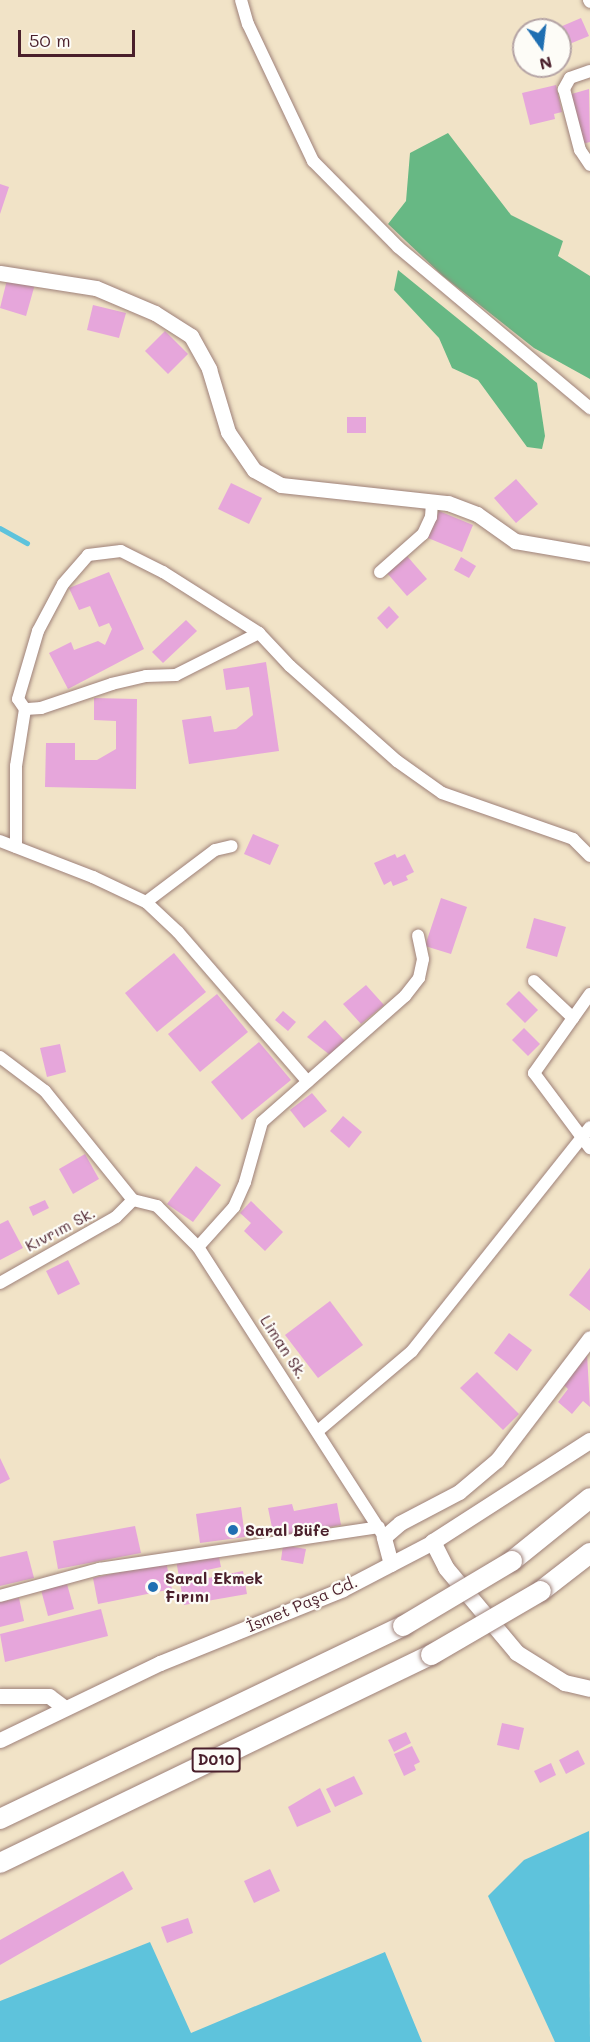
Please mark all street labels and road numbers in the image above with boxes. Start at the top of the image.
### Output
street label: Kıvrım Sk. [22,1203,98,1255]
street label: Liman Sk. [256,1311,312,1383]
street label: İsmet Paşa Cd. [244,1572,360,1636]
road number: D010 [190,1748,242,1772]

